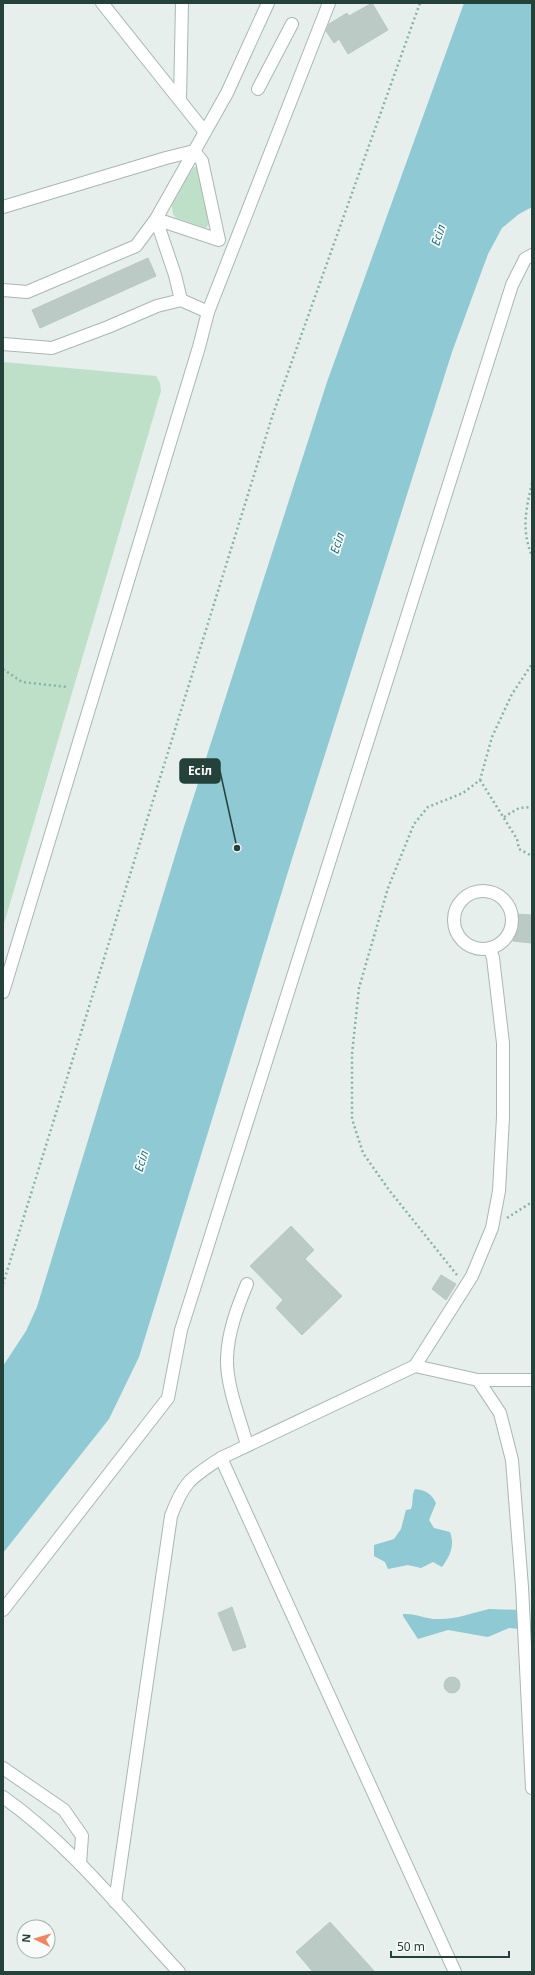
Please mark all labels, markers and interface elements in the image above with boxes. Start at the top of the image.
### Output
water label: Есіл [427,222,449,248]
water label: Есіл [326,530,348,556]
callout: Есіл [180,759,220,783]
text: Есіл [188,762,212,779]
water label: Есіл [130,1148,152,1174]
north arrow [16,1919,56,1959]
text: N [18,1933,33,1943]
scale bar [391,1933,509,1959]
text: 50 m [397,1938,425,1955]

